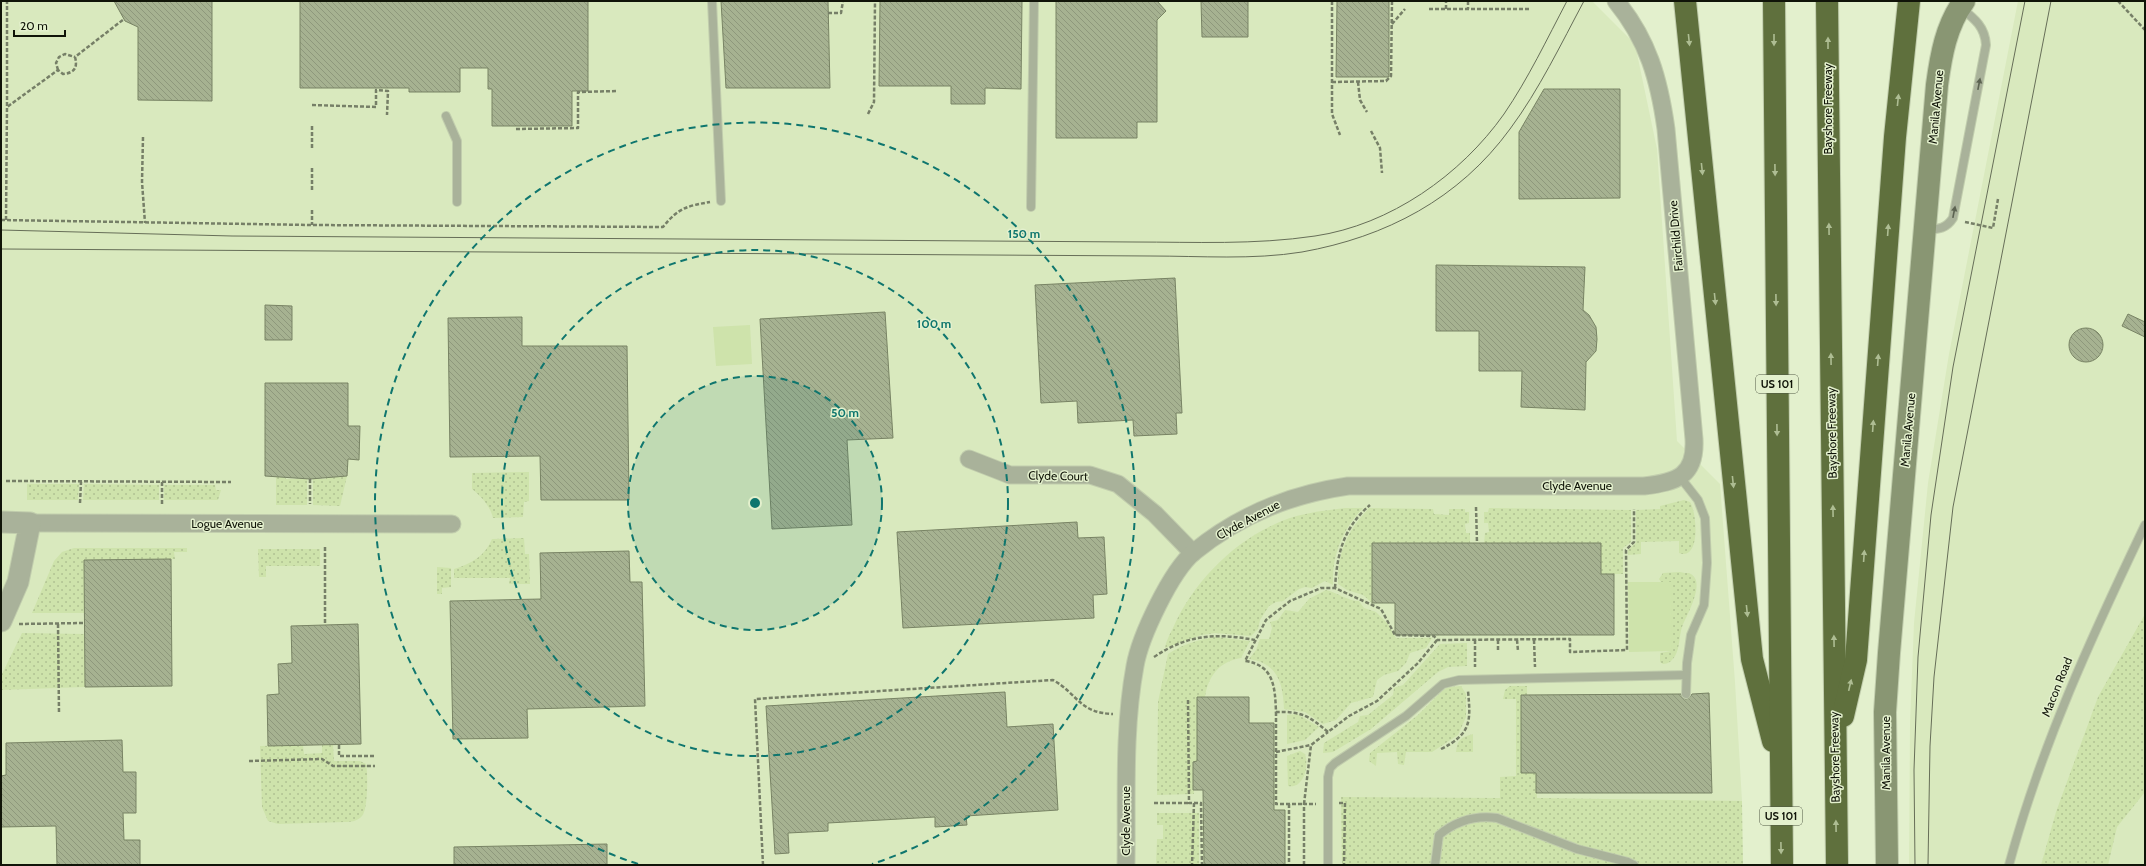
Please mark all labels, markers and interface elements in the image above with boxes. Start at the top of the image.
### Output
scale bar [14,12,65,38]
text: 20 m [20,18,48,33]
one-way arrow [1686,34,1692,46]
one-way arrow [1771,34,1777,47]
one-way arrow [1825,36,1831,49]
street label: Bayshore Freeway [1820,63,1835,155]
street label: Manila Avenue [1925,69,1946,144]
one-way arrow [1976,78,1982,90]
one-way arrow [1895,94,1902,106]
one-way arrow [1699,163,1705,175]
one-way arrow [1772,164,1778,177]
street label: Fairchild Drive [1665,200,1686,272]
one-way arrow [1951,205,1957,218]
one-way arrow [1826,222,1832,235]
one-way arrow [1884,224,1891,236]
text: 150 m [1008,226,1040,241]
one-way arrow [1712,292,1718,305]
one-way arrow [1773,294,1779,307]
text: 100 m [917,316,951,331]
one-way arrow [1828,352,1834,365]
one-way arrow [1875,354,1882,366]
road number: US 101 [1756,375,1798,393]
street label: Bayshore Freeway [1823,387,1840,479]
street label: Manila Avenue [1897,392,1918,467]
text: 50 m [831,405,859,420]
one-way arrow [1870,420,1877,432]
one-way arrow [1774,424,1780,437]
street label: Clyde Court [1028,467,1088,484]
one-way arrow [1730,476,1737,488]
street label: Clyde Avenue [1542,478,1612,493]
centre of rings [748,496,762,510]
street label: Clyde Avenue [1213,497,1282,543]
one-way arrow [1830,504,1836,517]
street label: Logue Avenue [191,516,263,531]
one-way arrow [1860,550,1867,562]
one-way arrow [1744,605,1750,617]
one-way arrow [1831,634,1837,647]
street label: Macon Road [2038,655,2075,719]
one-way arrow [1848,678,1854,691]
street label: Bayshore Freeway [1826,711,1843,803]
street label: Manila Avenue [1878,716,1893,790]
street label: Clyde Avenue [1118,786,1133,856]
road number: US 101 [1760,807,1802,825]
one-way arrow [1833,819,1839,832]
one-way arrow [1778,842,1785,854]

